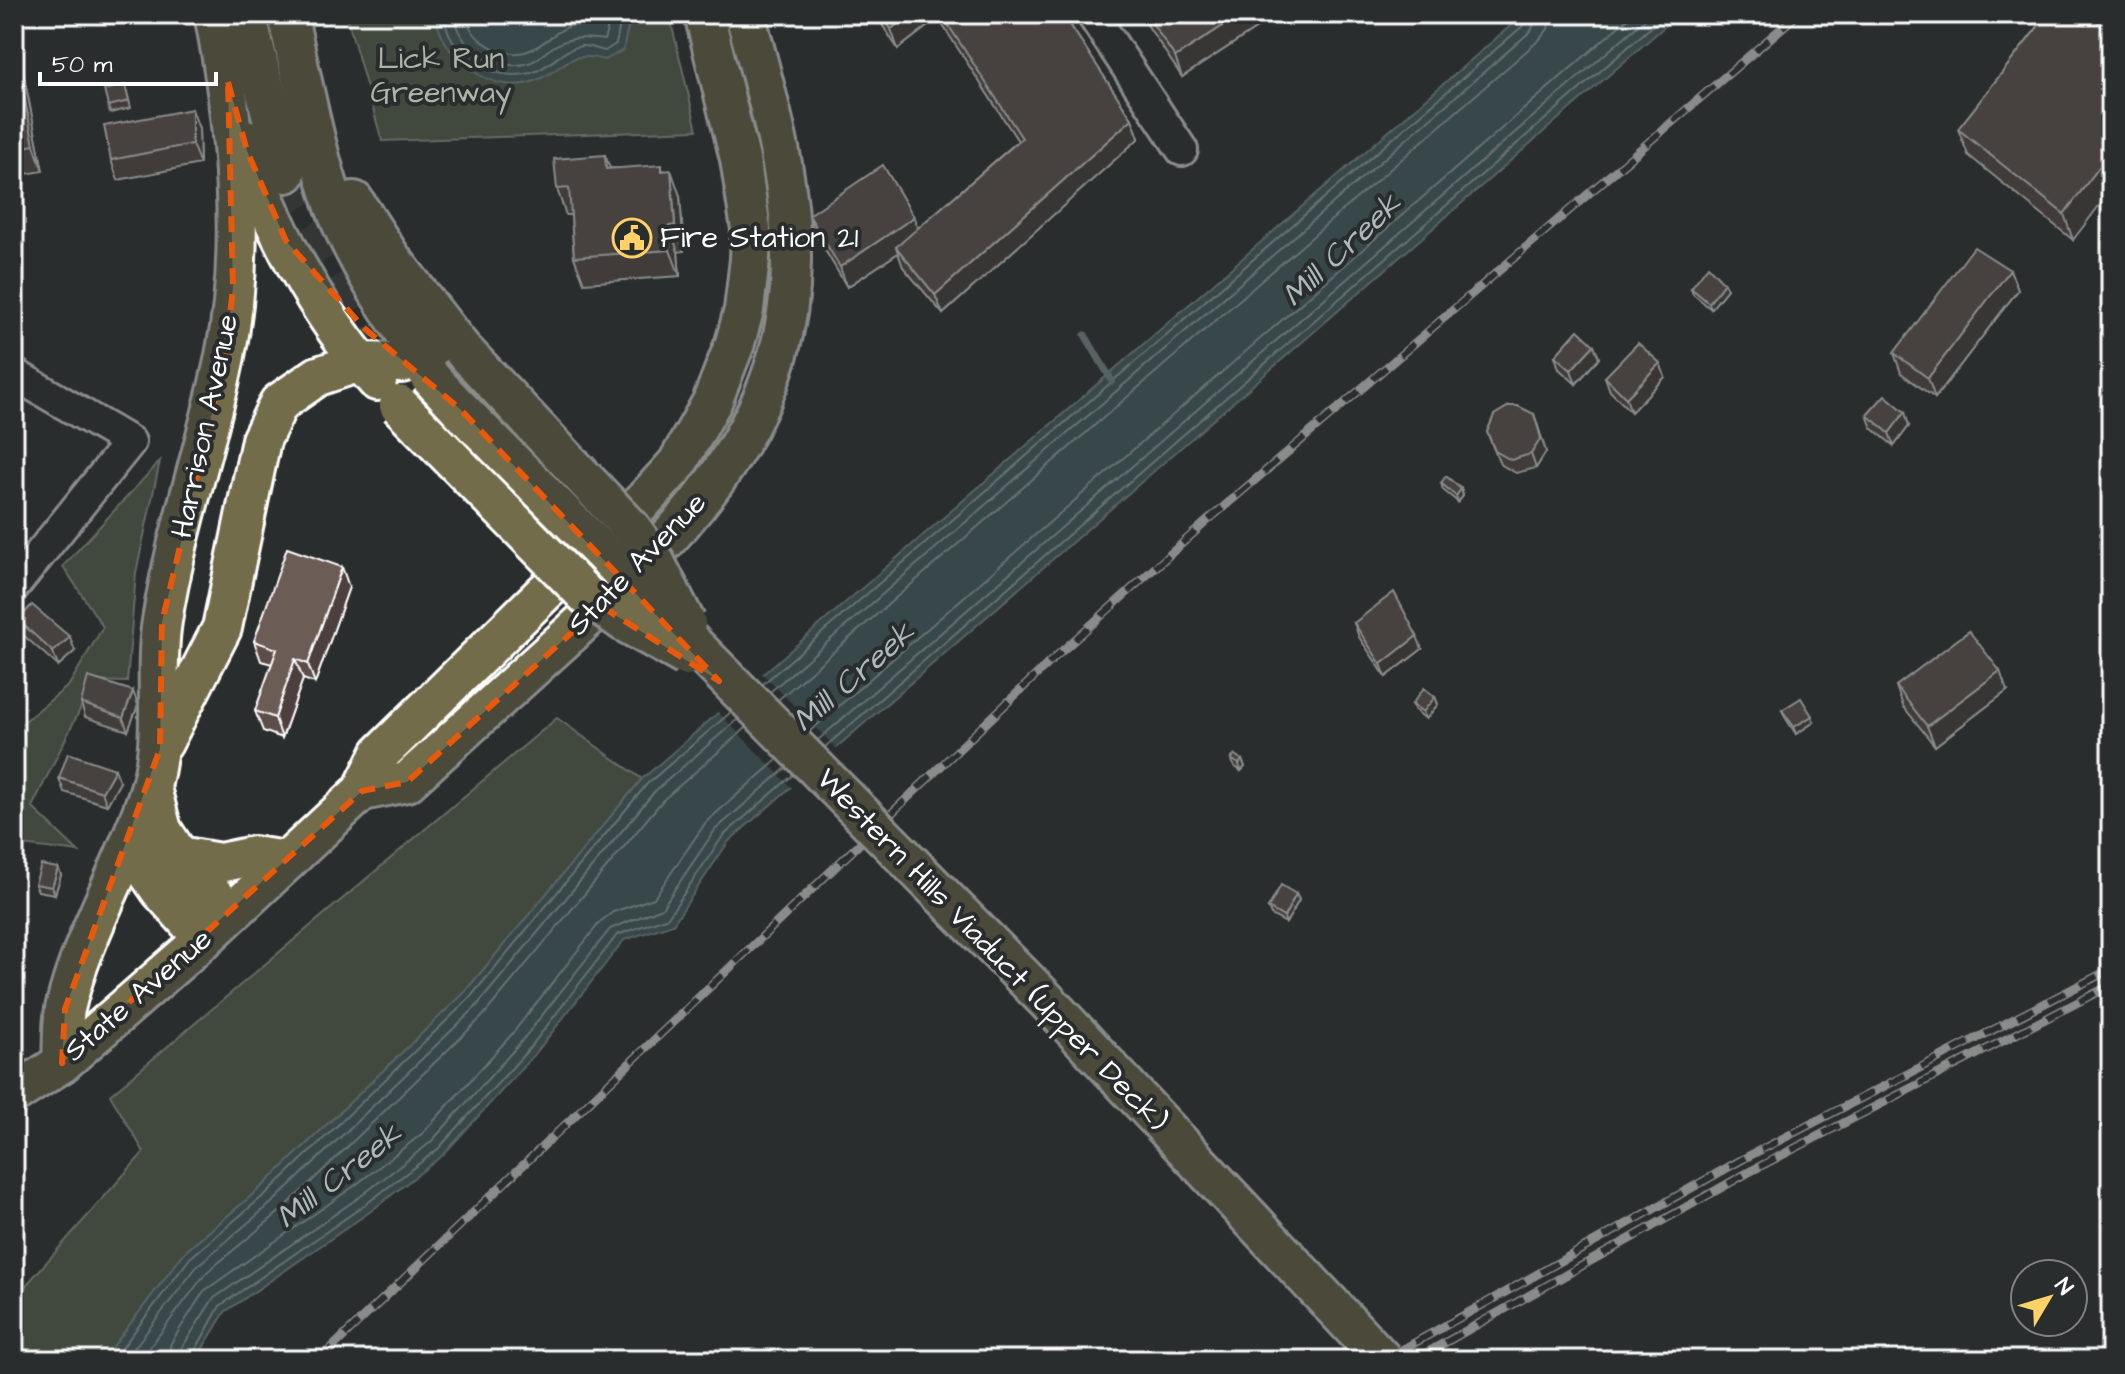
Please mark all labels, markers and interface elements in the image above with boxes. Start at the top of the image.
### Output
scale bar [40,36,216,86]
park label: Lick Run Greenway [371,38,511,115]
text: 50 m [52,48,113,82]
water label: Mill Creek [1272,182,1413,317]
public building icon: Fire Station 21 [611,217,653,259]
place label: Fire Station 21 [660,217,859,259]
street label: Harrison Avenue [161,310,249,542]
street label: State Avenue [558,483,716,645]
water label: Mill Creek [783,610,926,743]
street label: Western Hills Viaduct (Upper Deck) [806,759,1178,1141]
street label: State Avenue [55,919,221,1071]
water label: Mill Creek [267,1112,413,1240]
north arrow [2009,1258,2089,1338]
text: N [2047,1272,2080,1302]

